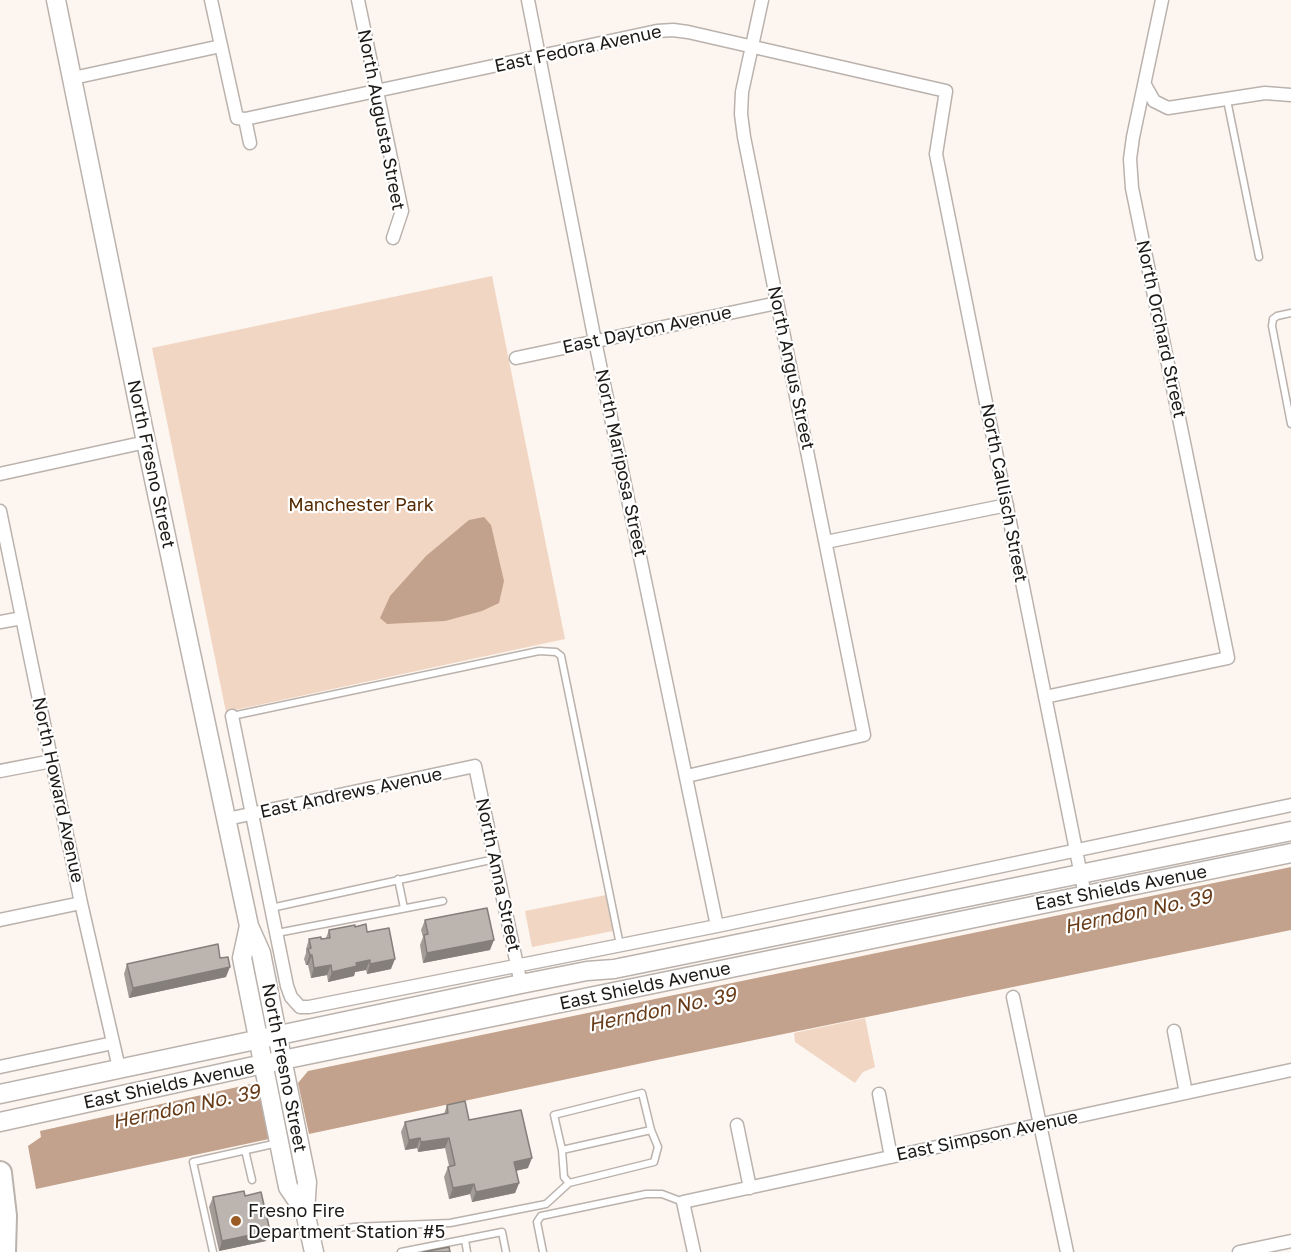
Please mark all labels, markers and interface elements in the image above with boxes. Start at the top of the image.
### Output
street label: East Fedora Avenue [493,21,663,77]
street label: North Augusta Street [353,28,409,212]
street label: North Orchard Street [1132,238,1190,420]
street label: North Angus Street [763,284,819,452]
street label: East Dayton Avenue [560,302,734,358]
street label: North Mariposa Street [591,367,651,559]
street label: North Fresno Street [123,378,179,550]
street label: North Callisch Street [976,402,1032,584]
park label: Manchester Park [288,494,434,516]
street label: North Howard Avenue [28,695,88,885]
street label: East Andrews Avenue [258,763,444,823]
street label: North Anna Street [471,796,525,954]
street label: East Shields Avenue [1033,861,1209,915]
water label: Herndon No. 39 [1062,885,1214,939]
street label: East Shields Avenue [558,957,732,1015]
street label: North Fresno Street [257,982,311,1154]
water label: Herndon No. 39 [586,983,738,1037]
street label: East Shields Avenue [82,1056,256,1114]
water label: Herndon No. 39 [110,1080,262,1134]
street label: East Simpson Avenue [894,1106,1080,1166]
place label: Fresno Fire Department Station #5 [248,1200,445,1242]
marker: Fresno Fire Department Station #5 [229,1214,243,1228]

